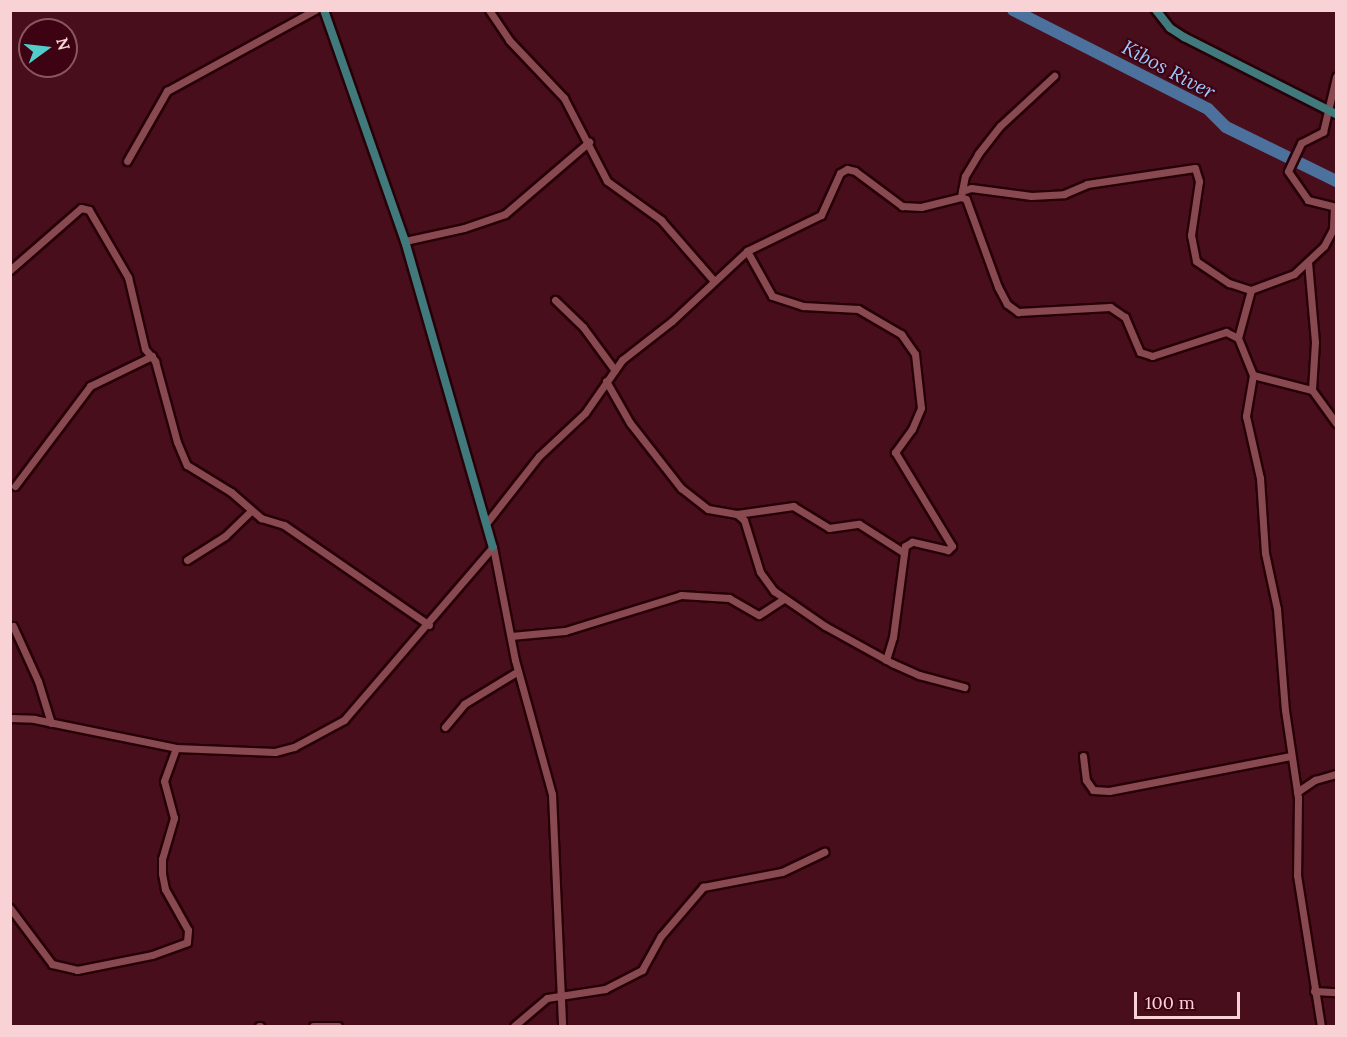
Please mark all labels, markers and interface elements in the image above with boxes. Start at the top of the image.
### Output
north arrow [18,18,78,78]
water label: Kibos River [1118,34,1220,104]
text: N [52,35,75,52]
scale bar [1137,980,1244,1018]
text: 100 m [1145,991,1195,1014]

